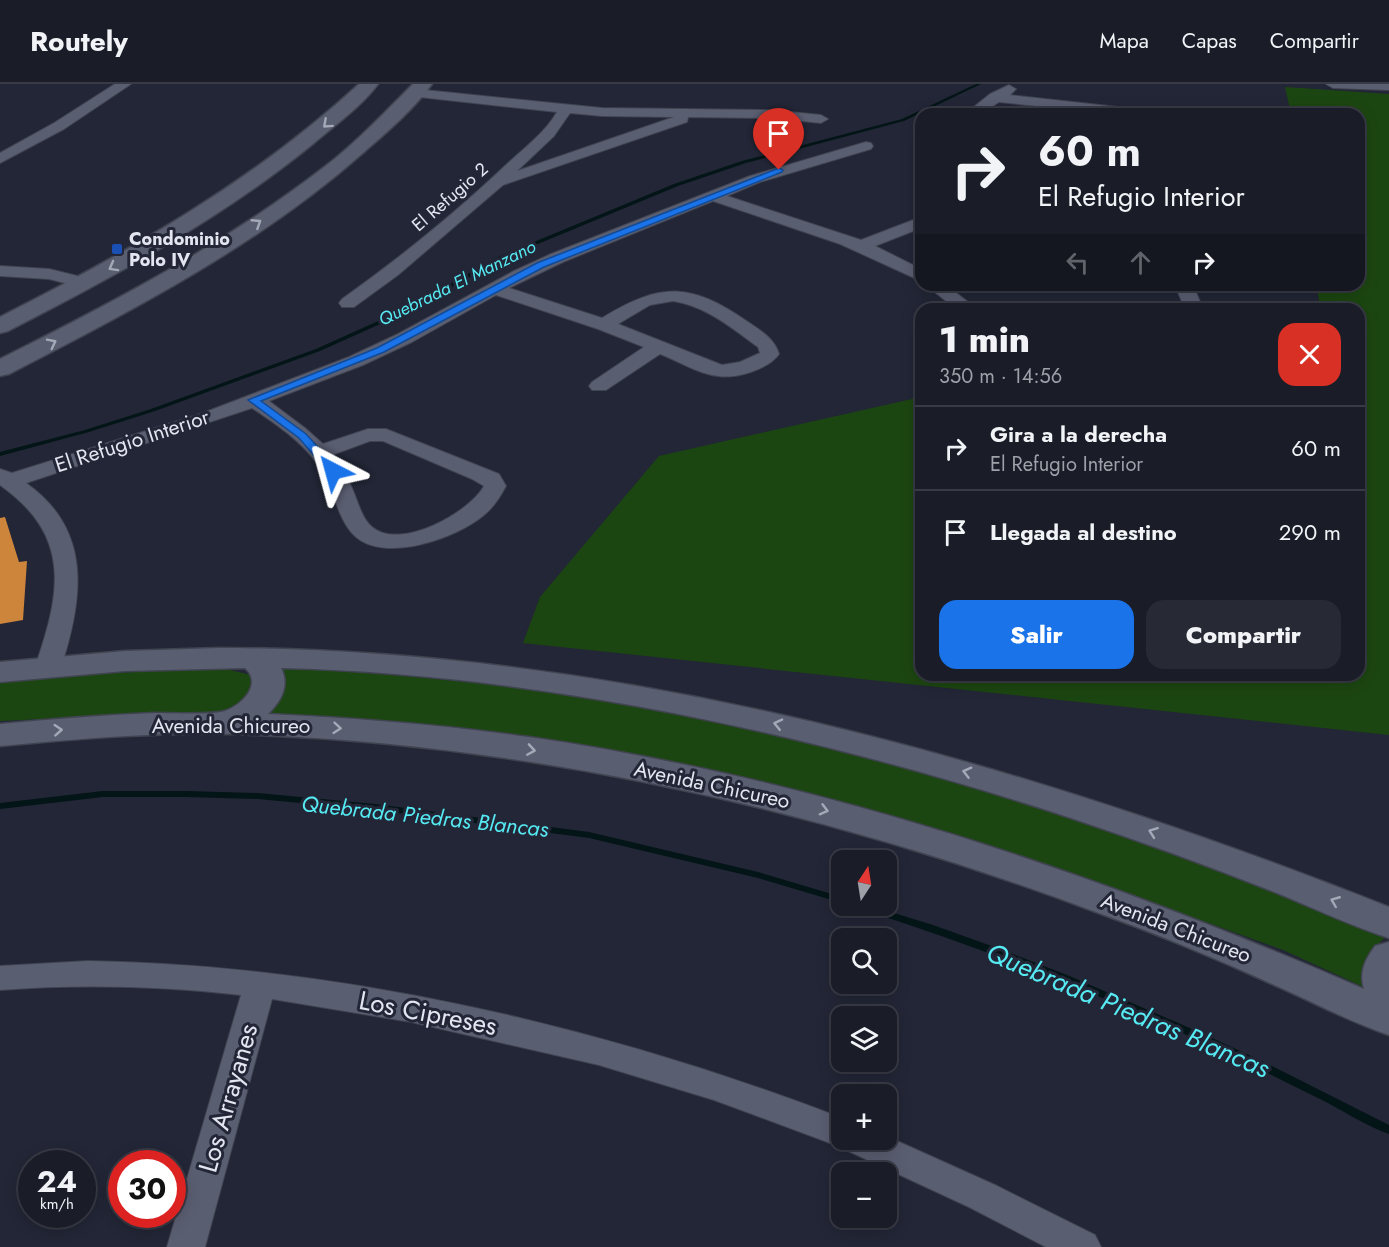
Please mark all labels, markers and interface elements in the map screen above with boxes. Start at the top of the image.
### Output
text: Routely [30,21,128,62]
text: Mapa [1100,26,1149,56]
text: Capas [1182,26,1237,56]
text: Compartir [1270,26,1359,56]
pin [753,108,804,170]
one-way arrow [323,117,334,128]
icon: arrive [762,117,795,150]
text: 60 m [1038,121,1141,182]
icon: right [939,132,1017,210]
street label: El Refugio 2 [406,156,494,238]
text: El Refugio Interior [1038,177,1245,216]
one-way arrow [251,219,261,231]
place label: Condominio Polo IV [129,226,230,273]
water label: Quebrada El Manzano [374,233,540,332]
marker: Condominio Polo IV [110,242,124,256]
icon: left [1061,246,1094,279]
icon: ahead [1124,246,1157,279]
icon: right [1187,246,1220,279]
one-way arrow [109,260,119,271]
text: 1 min [939,313,1030,365]
button: close [1278,323,1341,386]
one-way arrow [46,338,57,350]
text: 350 m · 14:56 [939,362,1062,391]
street label: El Refugio Interior [51,402,214,480]
text: Gira a la derecha [990,418,1167,450]
icon: right [939,432,972,465]
text: 60 m [1291,432,1341,464]
position arrow [301,439,365,503]
text: El Refugio Interior [990,450,1143,479]
icon: arrive [939,516,972,549]
text: Llegada al destino [990,516,1177,548]
text: 290 m [1279,516,1341,548]
button: Salir [939,600,1134,669]
button: Compartir [1146,600,1341,669]
street label: Avenida Chicureo [152,711,310,741]
one-way arrow [773,718,783,731]
one-way arrow [332,721,342,734]
one-way arrow [54,724,63,737]
one-way arrow [526,743,535,755]
street label: Avenida Chicureo [631,754,793,816]
one-way arrow [962,766,972,779]
water label: Quebrada Piedras Blancas [300,787,550,845]
one-way arrow [819,803,829,815]
one-way arrow [1148,826,1158,839]
north arrow [831,850,897,916]
map controls [831,850,897,1228]
street label: Avenida Chicureo [1097,886,1255,970]
one-way arrow [1330,896,1341,908]
button: search [831,928,897,994]
water label: Quebrada Piedras Blancas [980,933,1276,1088]
street label: Los Cipreses [356,981,500,1045]
button: layers [831,1006,897,1072]
street label: Los Arrayanes [189,1019,267,1177]
button: + [831,1084,897,1150]
speed limit sign: 30 [108,1150,186,1228]
text: 24 [37,1160,77,1203]
button: − [831,1162,897,1228]
text: km/h [40,1193,74,1215]

